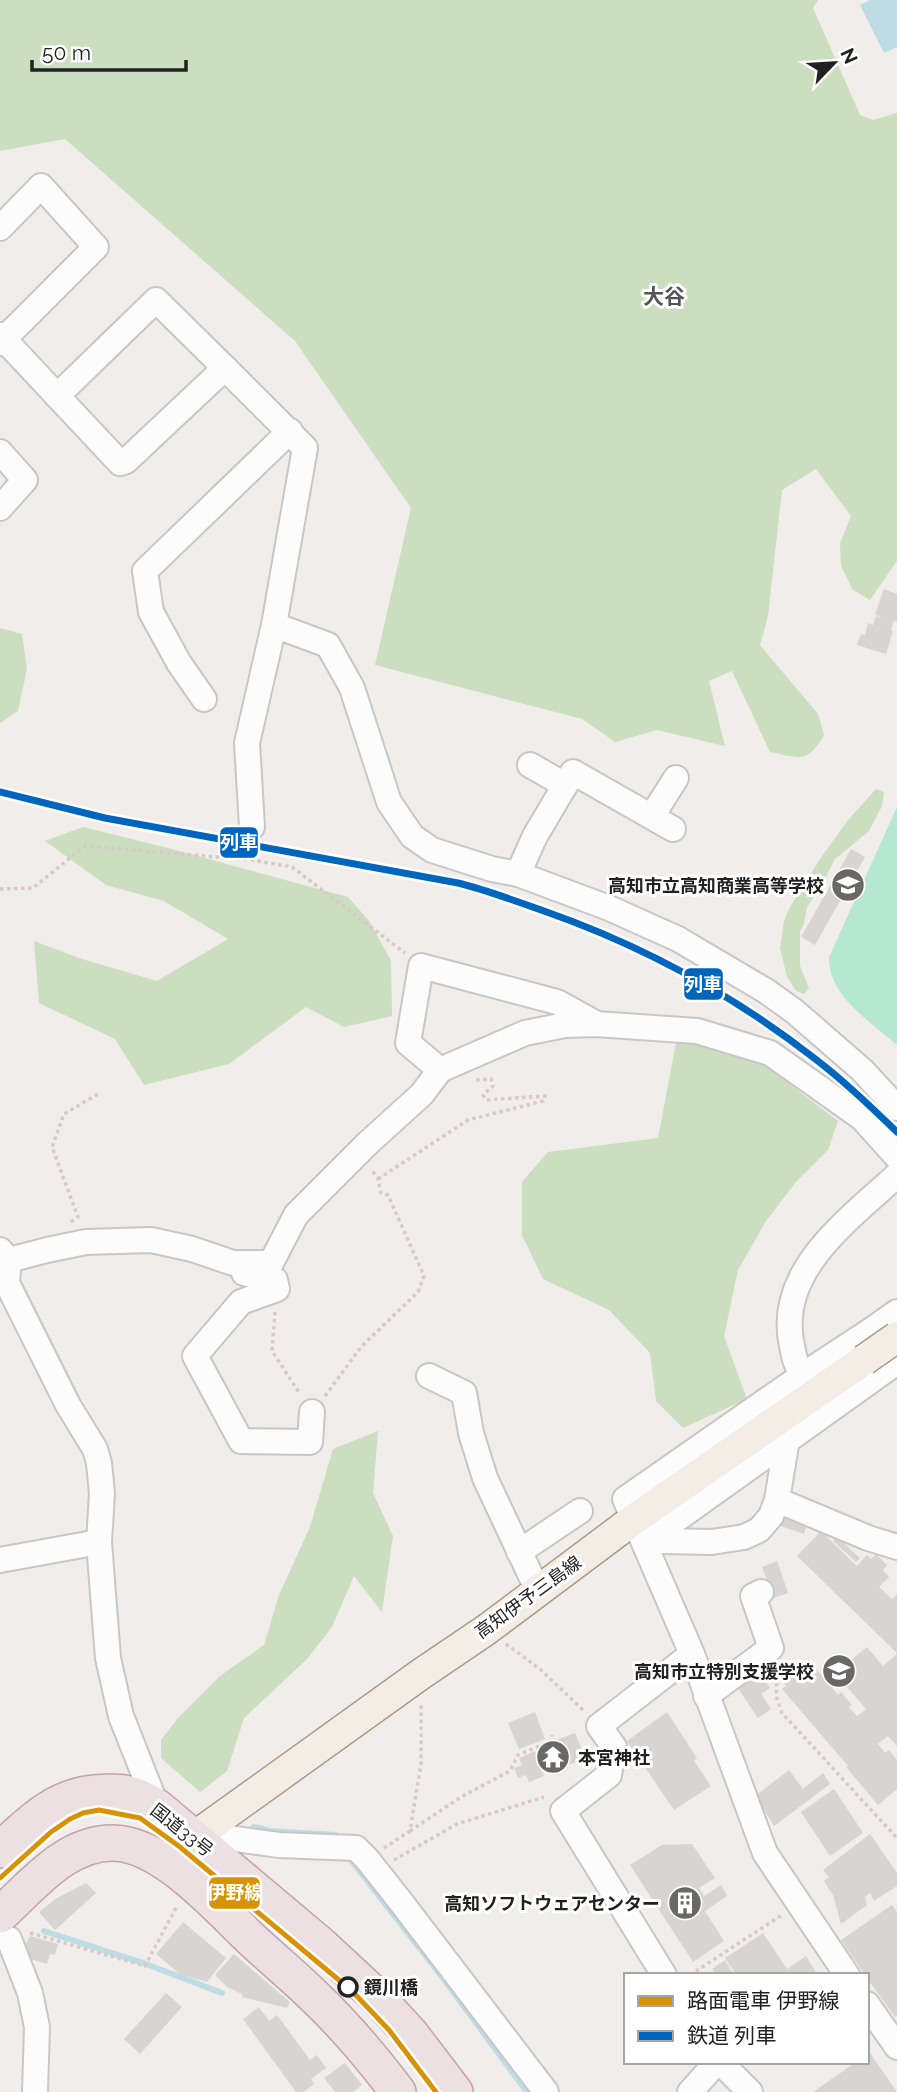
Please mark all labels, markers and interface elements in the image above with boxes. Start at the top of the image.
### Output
scale bar [32,28,186,72]
north arrow [799,28,869,98]
text: 50 m [42,40,91,65]
text: N [836,45,862,67]
district label: 大谷 [643,284,685,309]
line badge: 列車 [219,826,259,859]
text: 列車 [220,831,258,853]
school or university icon: 高知市立高知商業高等学校 [829,866,867,904]
place label: 高知市立高知商業高等学校 [608,875,824,896]
line badge: 列車 [683,967,724,1001]
text: 列車 [684,973,722,995]
street label: 高知伊予三島線 [471,1551,585,1643]
school or university icon: 高知市立特別支援学校 [820,1652,858,1690]
place label: 高知市立特別支援学校 [634,1661,814,1682]
temple icon: 本宮神社 [534,1738,572,1776]
place label: 本宮神社 [578,1747,650,1768]
street label: 国道33号 [147,1799,217,1861]
line badge: 伊野線 [208,1876,261,1910]
text: 伊野線 [206,1881,264,1903]
building icon: 高知ソフトウェアセンター [666,1884,704,1922]
place label: 高知ソフトウェアセンター [444,1893,660,1914]
legend [624,1973,869,2064]
marker: 鏡川橋 [338,1977,358,1997]
place label: 鏡川橋 [363,1977,418,1998]
text: 路面電車 伊野線 [687,1988,839,2013]
text: 鉄道 列車 [687,2023,776,2048]

